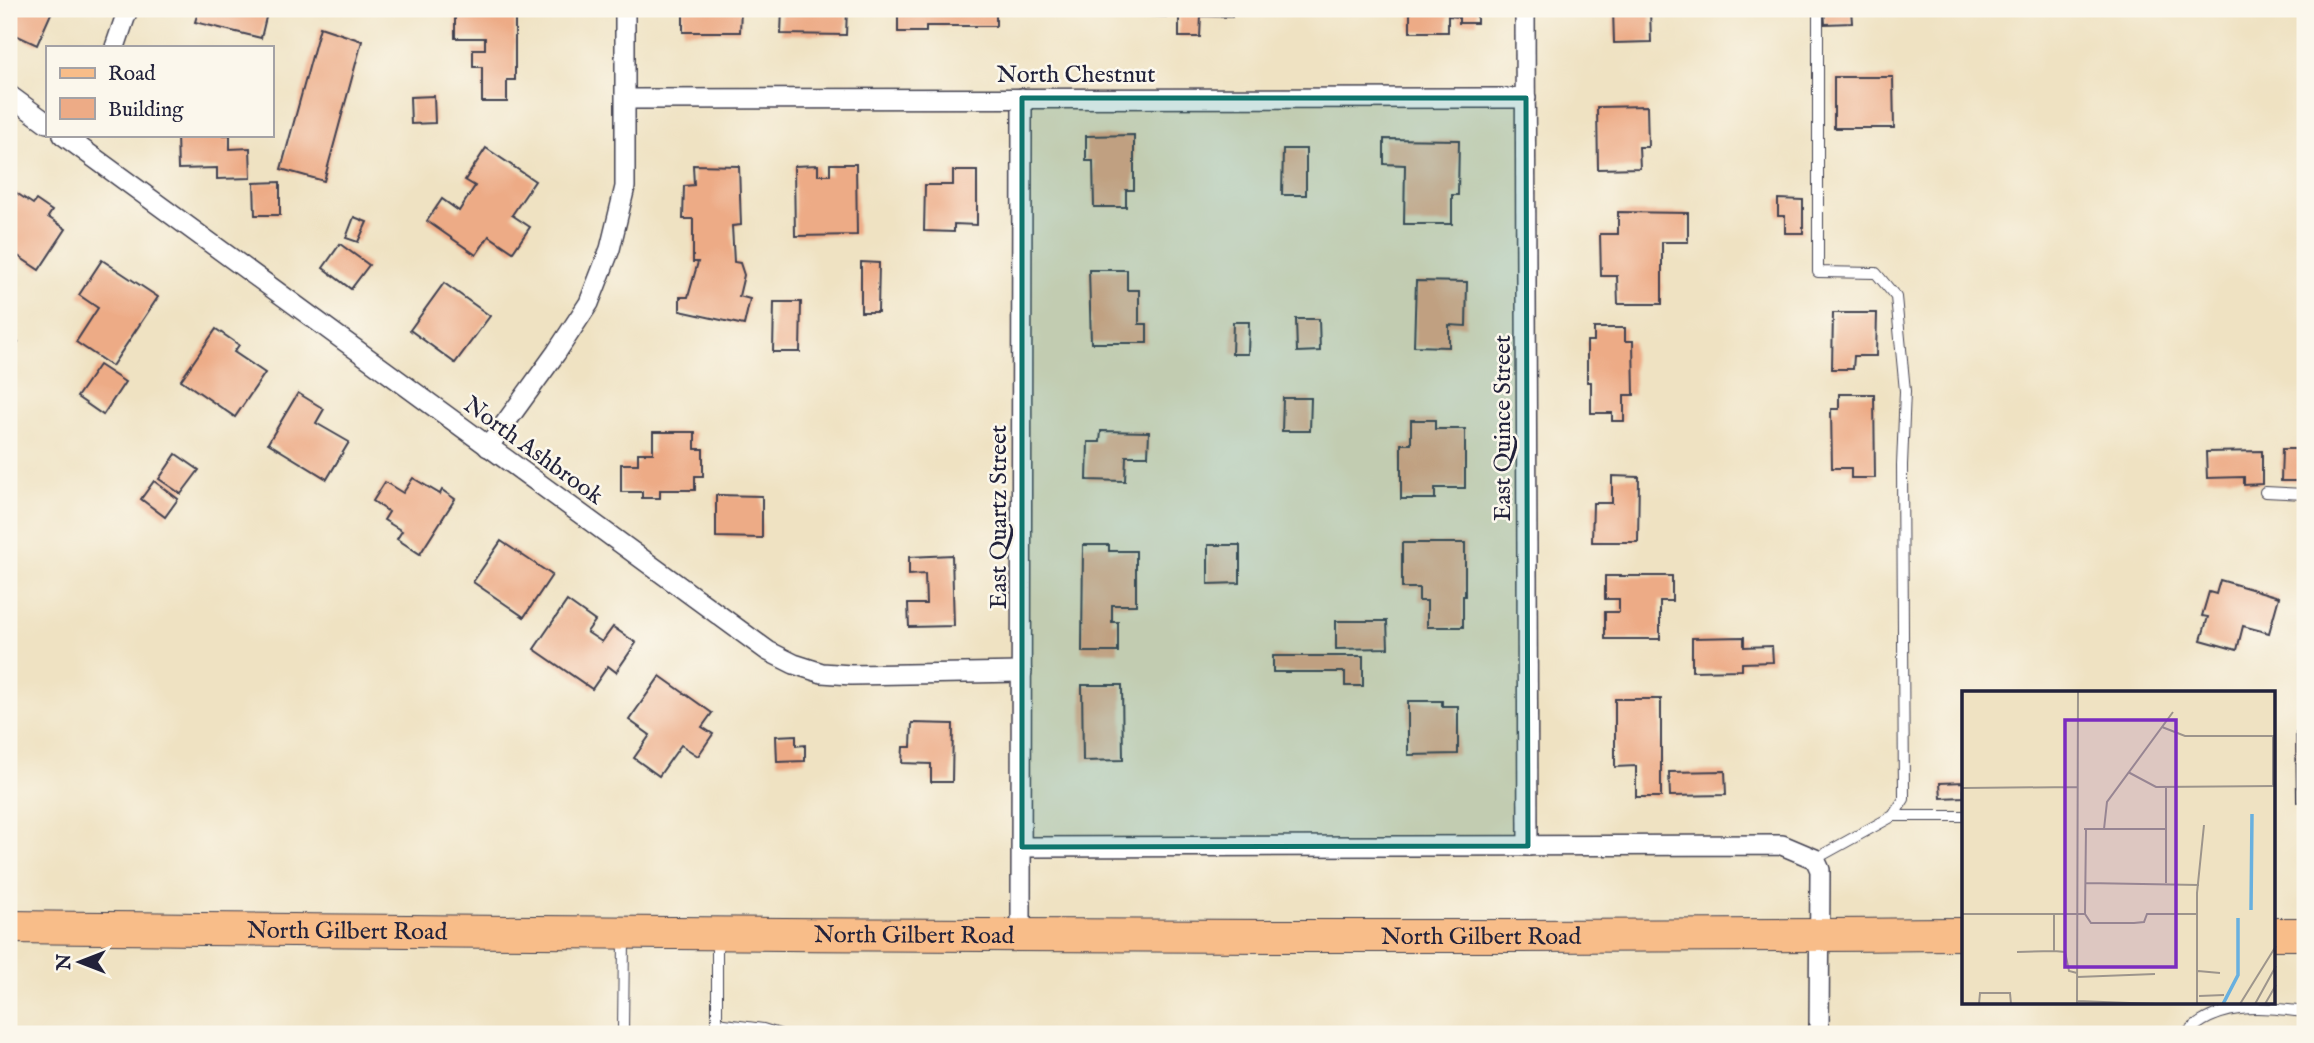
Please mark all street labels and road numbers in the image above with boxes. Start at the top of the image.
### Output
street label: North Chestnut [997,60,1155,91]
street label: East Quince Street [1488,335,1519,521]
street label: North Ashbrook [457,390,609,513]
street label: East Quartz Street [984,425,1015,609]
street label: North Gilbert Road [247,915,448,948]
street label: North Gilbert Road [814,920,1015,952]
street label: North Gilbert Road [1381,922,1581,953]

